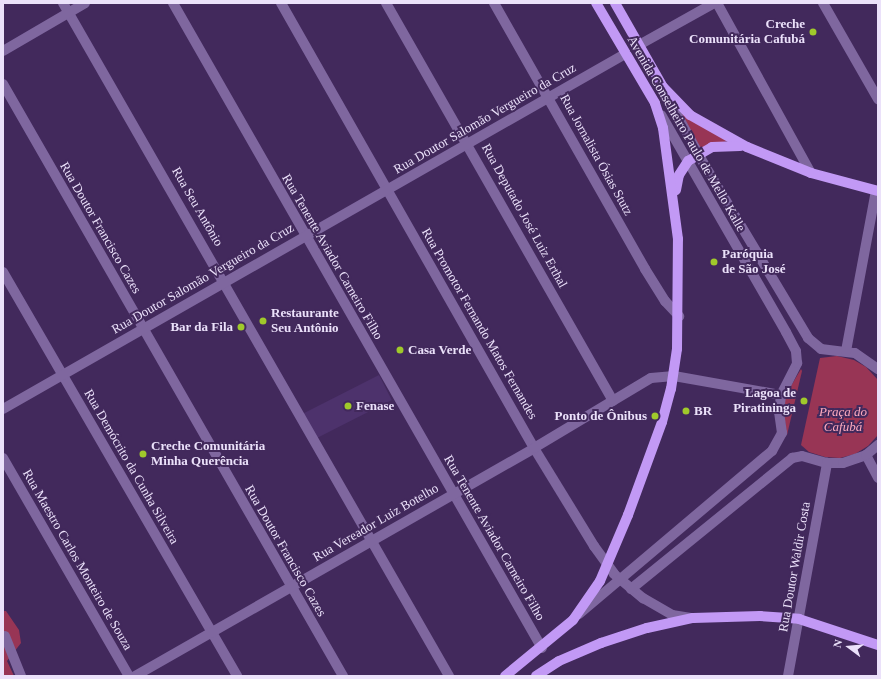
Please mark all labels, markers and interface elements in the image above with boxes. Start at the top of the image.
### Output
place label: Creche Comunitária Cafubá [689,17,805,48]
marker: Creche Comunitária Cafubá [808,27,818,37]
street label: Avenida Conselheiro Paulo de Mello Kalle [623,33,749,235]
street label: Rua Doutor Salomão Vergueiro da Cruz [391,60,579,178]
street label: Rua Jornalista Ósias Stutz [556,92,636,218]
street label: Rua Deputado José Luiz Erthal [478,141,570,291]
street label: Rua Doutor Francisco Cazes [56,160,144,296]
street label: Rua Seu Antônio [168,164,226,250]
street label: Rua Tenente Aviador Carneiro Filho [278,171,386,343]
street label: Rua Doutor Salomão Vergueiro da Cruz [109,220,297,338]
street label: Rua Promotor Fernando Matos Fernandes [418,226,540,422]
place label: Paróquia de São José [722,247,786,278]
marker: Paróquia de São José [709,257,719,267]
place label: Restaurante Seu Antônio [271,306,339,337]
marker: Restaurante Seu Antônio [258,316,268,326]
place label: Bar da Fila [170,319,233,335]
marker: Bar da Fila [236,322,246,332]
place label: Casa Verde [408,342,471,358]
marker: Casa Verde [395,345,405,355]
place label: Lagoa de Piratininga [733,386,796,417]
street label: Rua Demócrito da Cunha Silveira [80,387,182,547]
marker: Lagoa de Piratininga [799,396,809,406]
place label: Fenase [356,398,394,414]
marker: Fenase [343,401,353,411]
place label: BR [694,403,712,419]
park label: Praça do Cafubá [819,405,867,436]
marker: BR [681,406,691,416]
place label: Ponto de Ônibus [555,408,647,424]
marker: Ponto de Ônibus [650,411,660,421]
place label: Creche Comunitária Minha Querência [151,439,265,470]
marker: Creche Comunitária Minha Querência [138,449,148,459]
street label: Rua Tenente Aviador Carneiro Filho [440,452,548,624]
street label: Rua Maestro Carlos Monteiro de Souza [19,467,135,653]
street label: Rua Vereador Luiz Botelho [310,481,442,565]
street label: Rua Doutor Francisco Cazes [241,483,329,619]
street label: Rua Doutor Waldir Costa [776,501,814,633]
north arrow [829,627,869,667]
text: N [831,638,844,649]

